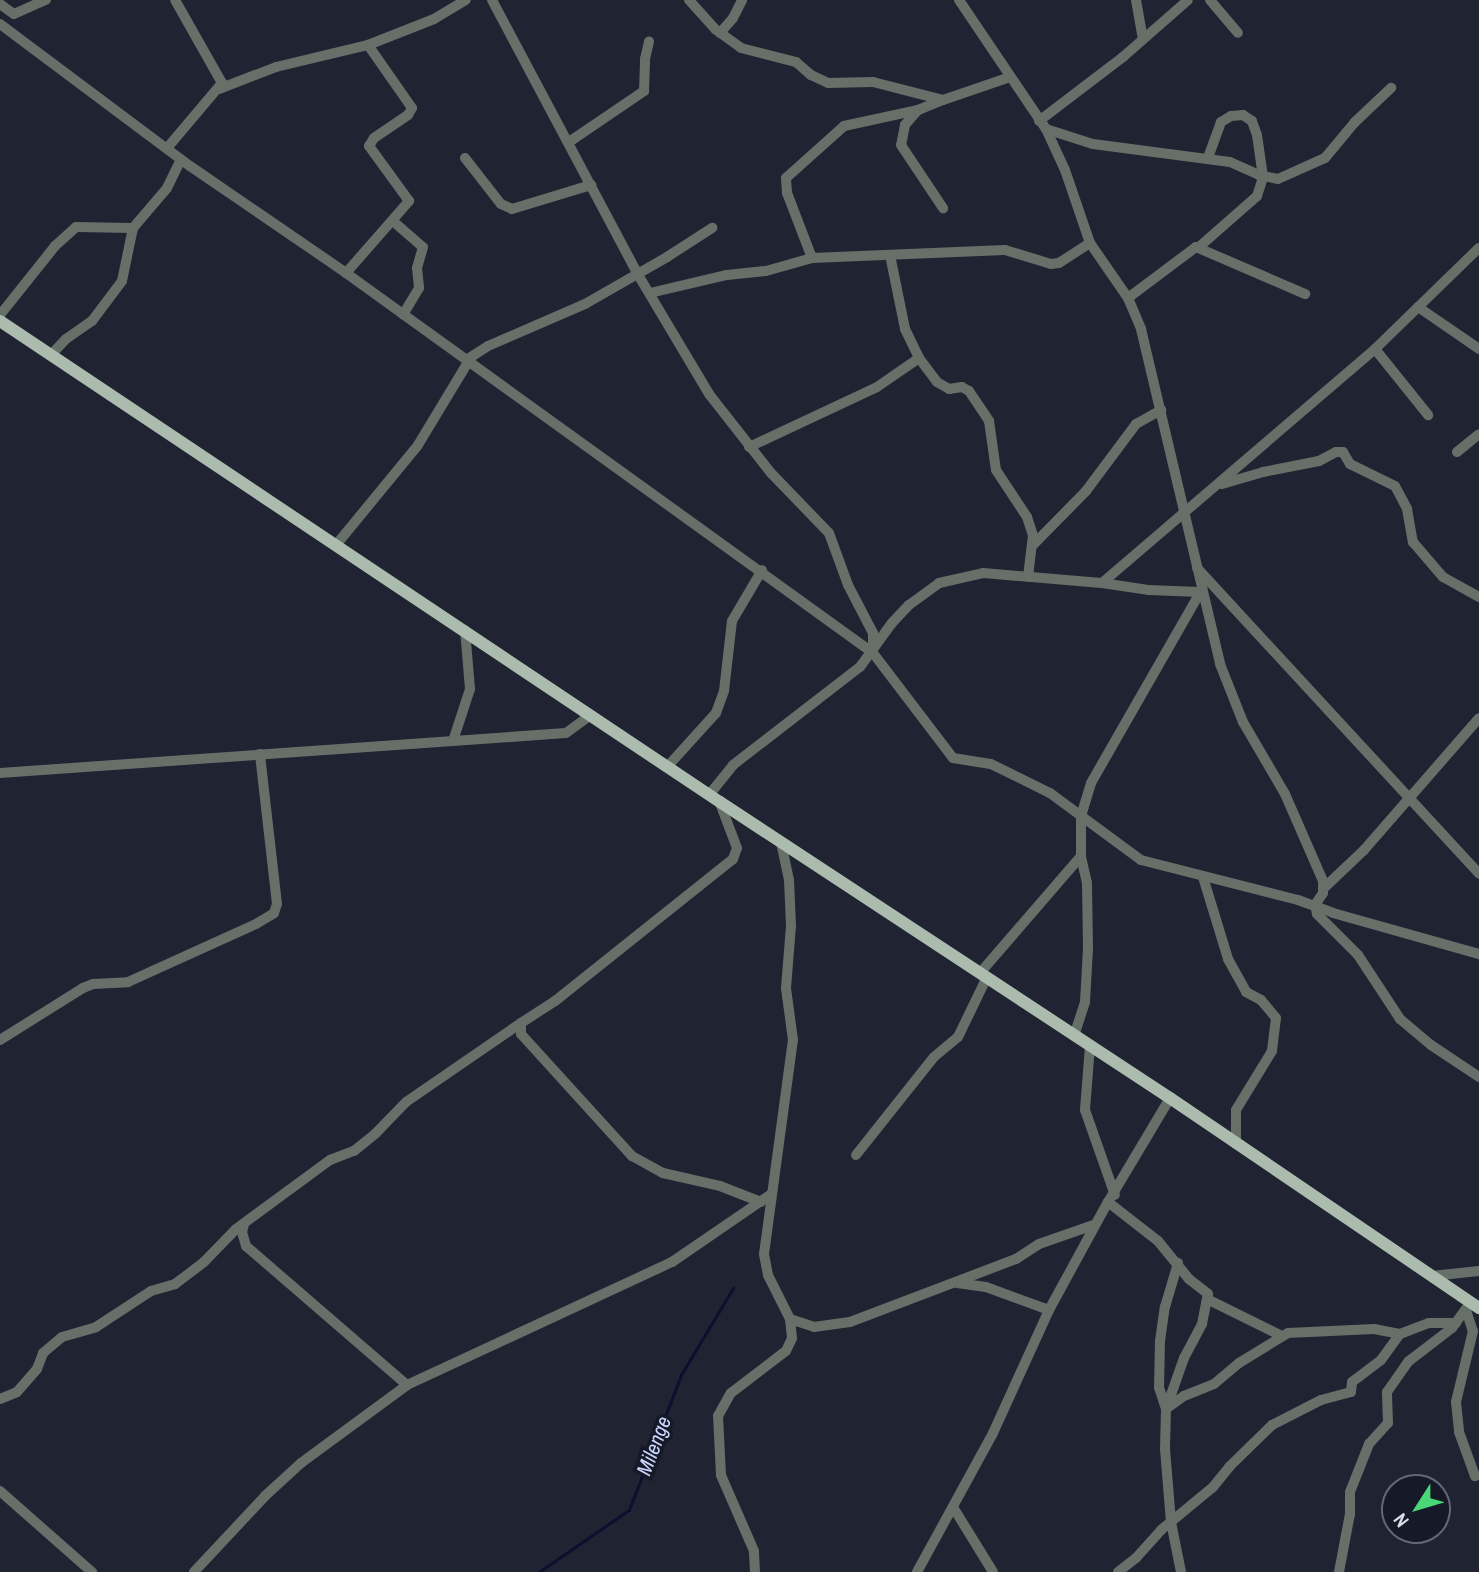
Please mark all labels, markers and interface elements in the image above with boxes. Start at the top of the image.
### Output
water label: Milenge [631,1413,677,1479]
north arrow [1381,1474,1451,1544]
text: N [1387,1508,1415,1533]

